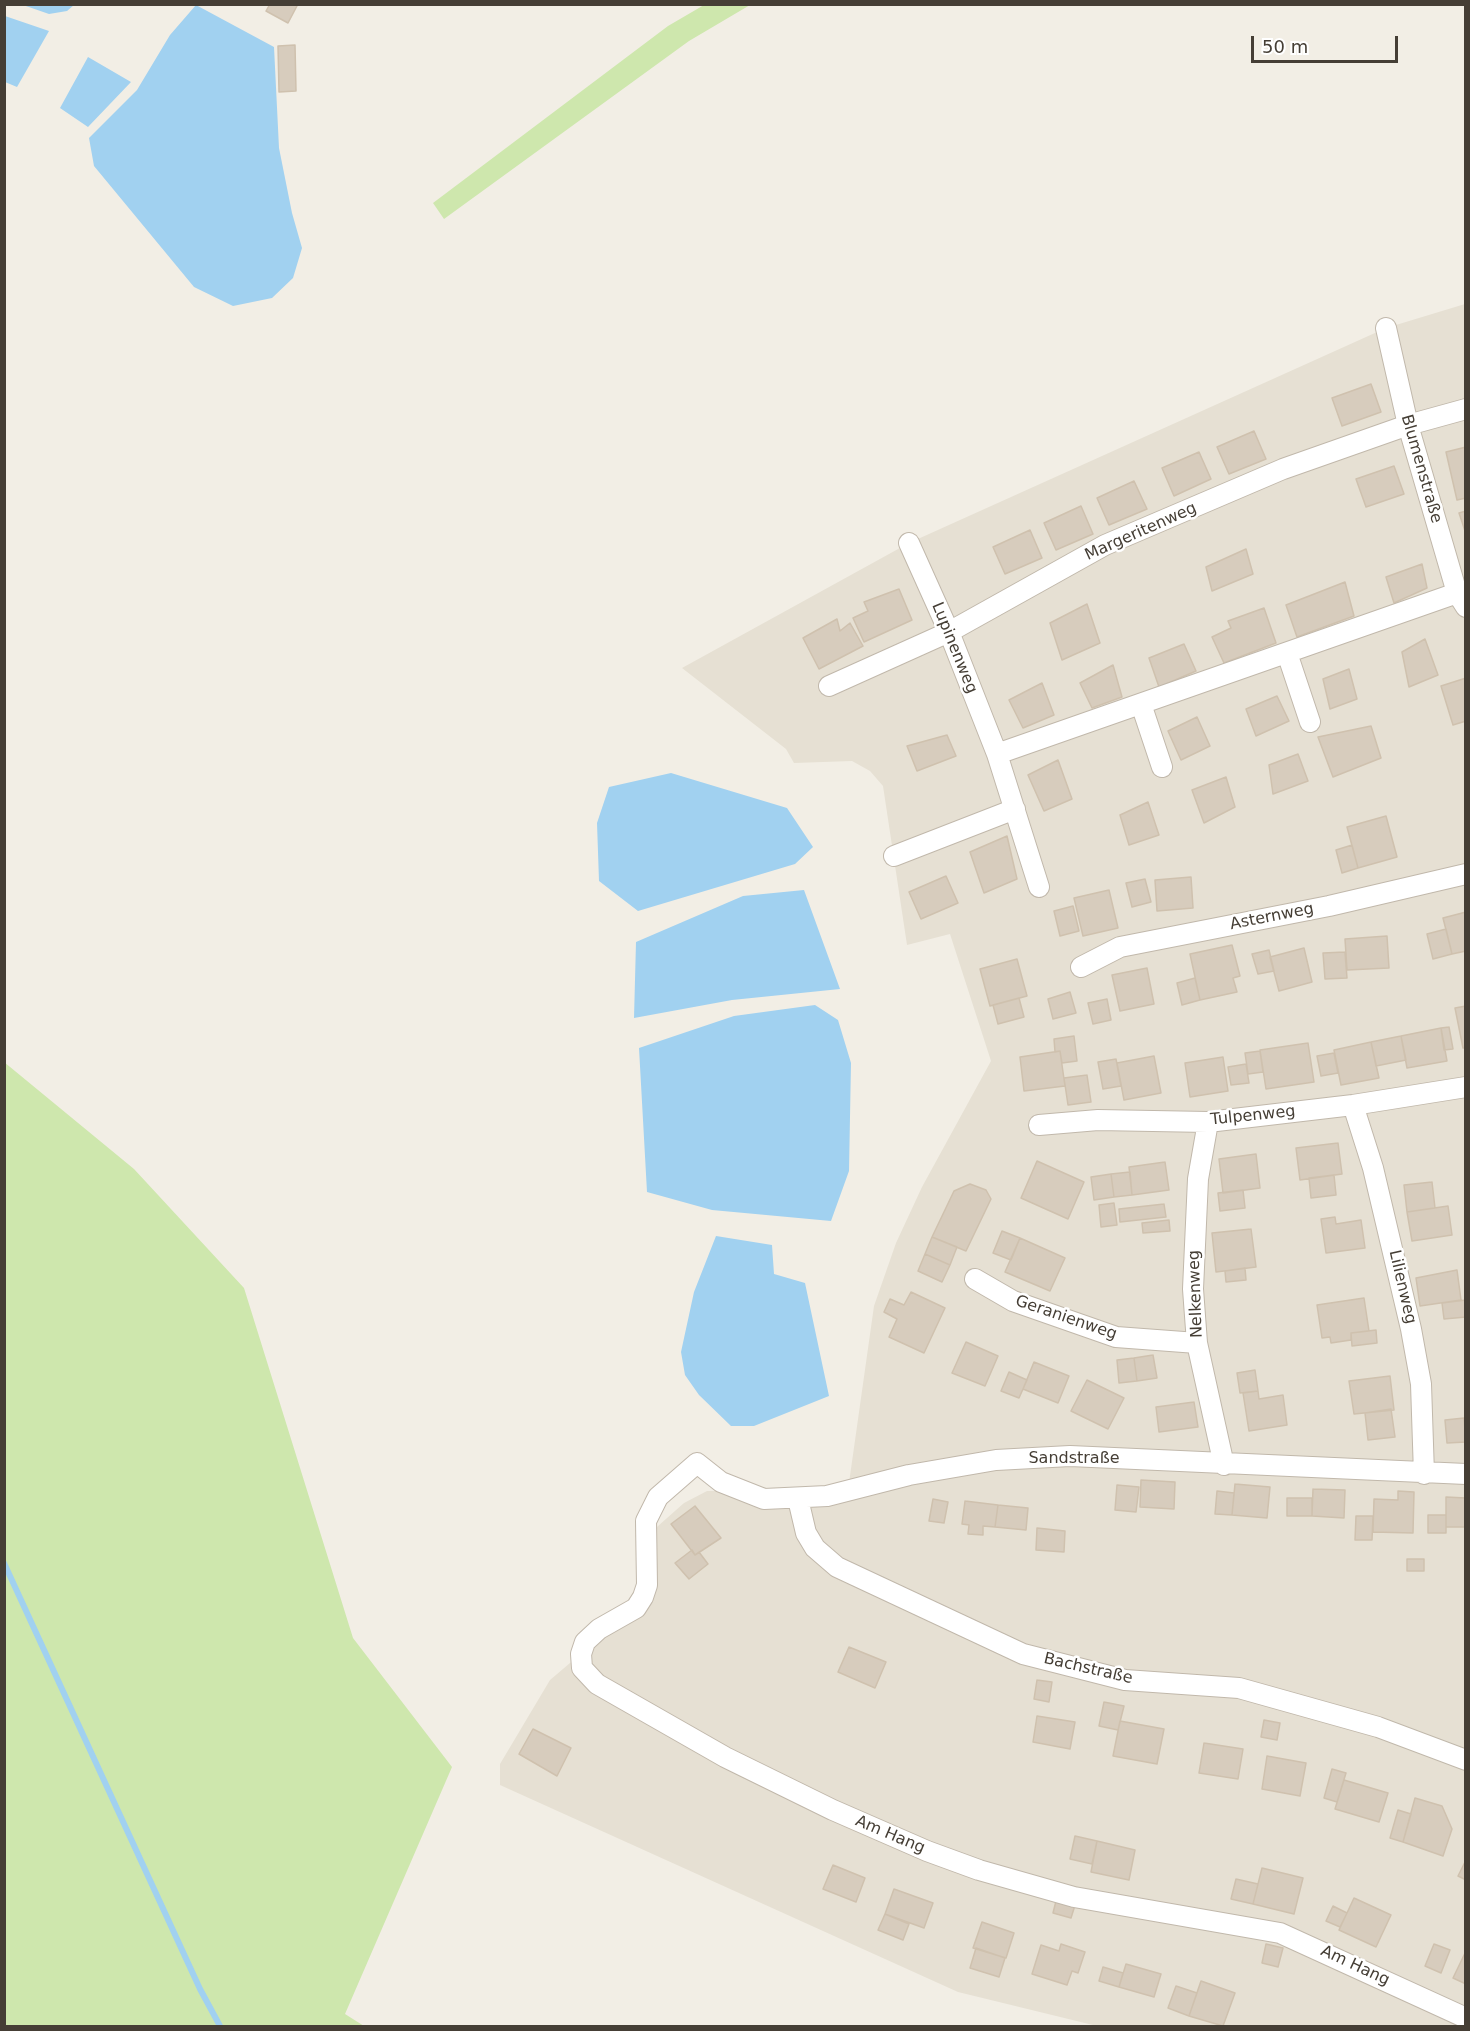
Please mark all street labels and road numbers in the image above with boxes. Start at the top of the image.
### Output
street label: Blumenstraße [1396,413,1446,525]
street label: Margeritenweg [1082,499,1200,565]
street label: Lupinenweg [927,600,981,696]
street label: Asternweg [1228,899,1316,935]
street label: Tulpenweg [1210,1102,1296,1130]
street label: Lilienweg [1384,1248,1420,1326]
street label: Nelkenweg [1185,1250,1207,1338]
street label: Geranienweg [1013,1292,1119,1344]
street label: Sandstraße [1028,1449,1120,1469]
street label: Bachstraße [1042,1649,1134,1689]
street label: Am Hang [852,1812,928,1858]
street label: Am Hang [1318,1942,1392,1990]

